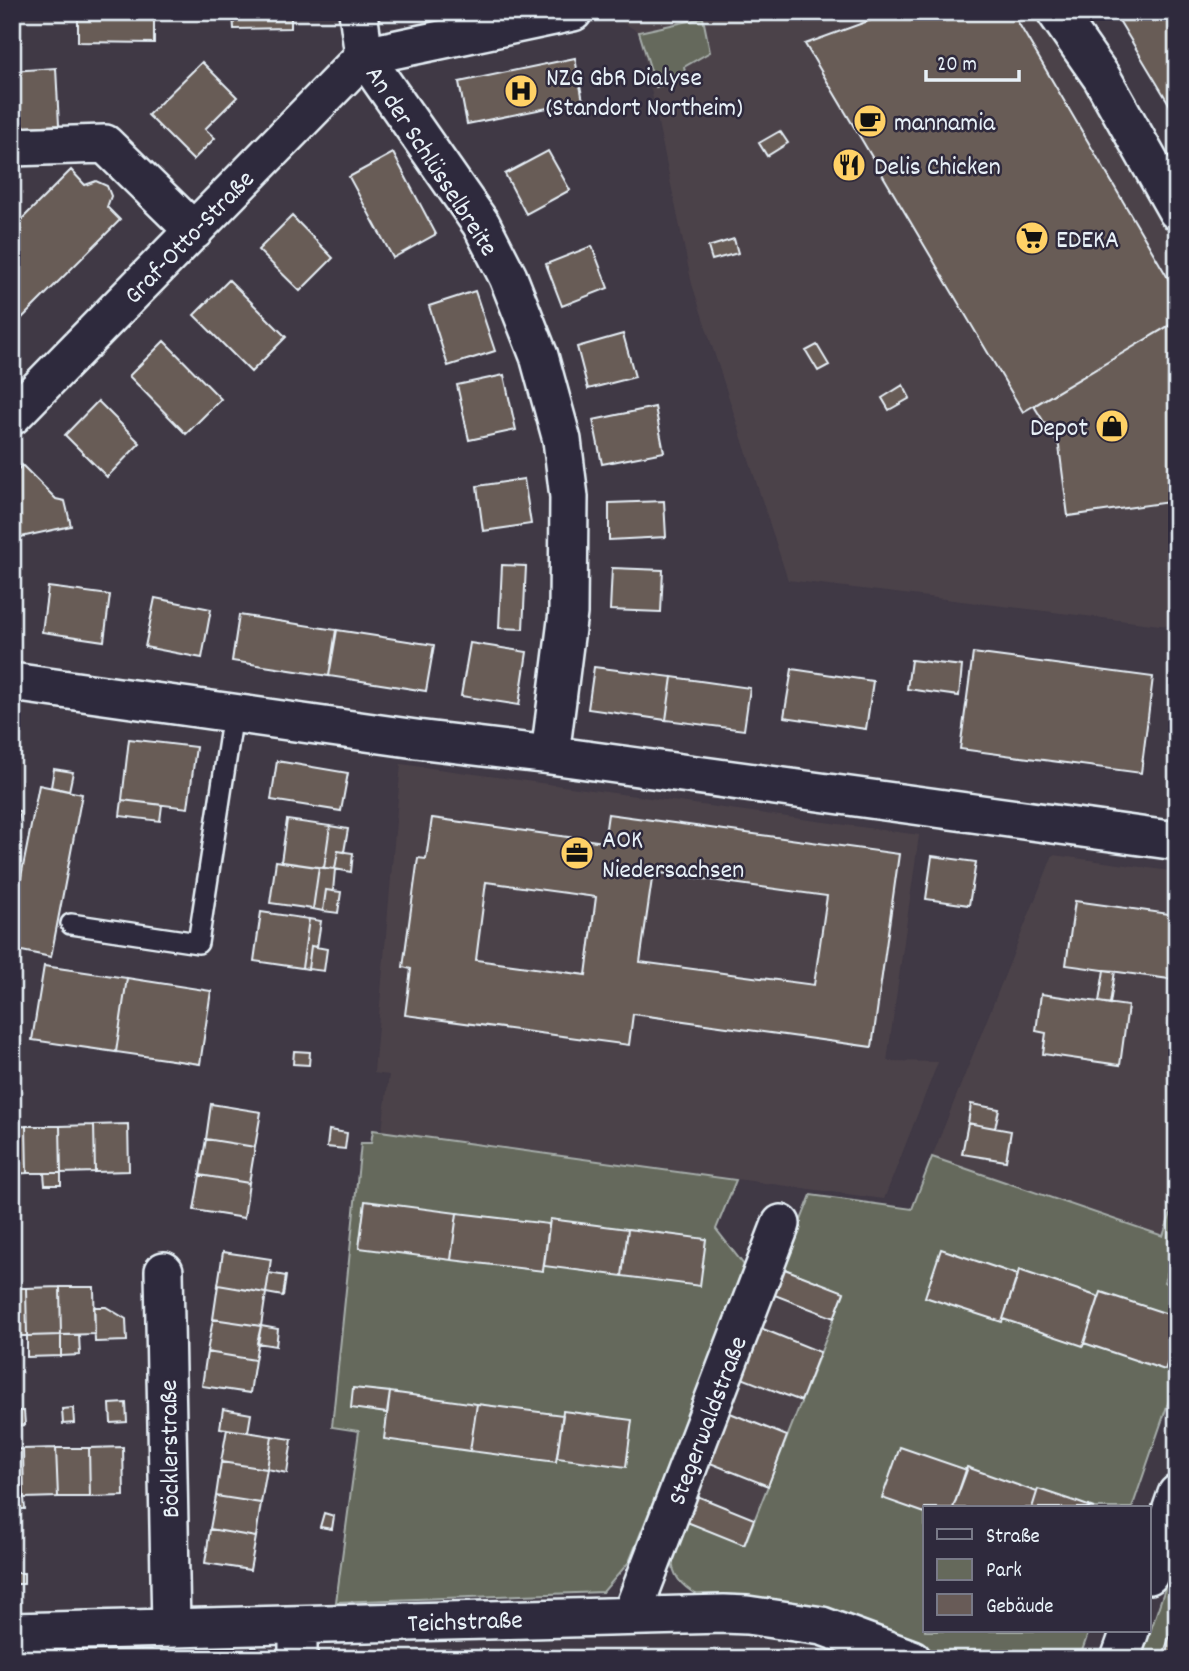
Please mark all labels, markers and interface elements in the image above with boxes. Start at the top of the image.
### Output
scale bar [926,38,1019,82]
text: 20 m [937,51,977,81]
street label: An der Schlüsselbreite [355,59,506,264]
place label: NZG GbR Dialyse (Standort Northeim) [546,61,743,128]
hospital icon: NZG GbR Dialyse (Standort Northeim) [502,72,540,110]
cafe icon: mannamia [851,102,889,140]
place label: mannamia [894,106,996,143]
restaurant icon: Delis Chicken [830,146,868,184]
place label: Delis Chicken [874,150,1001,187]
street label: Graf-Otto-Straße [117,163,264,314]
supermarket icon: EDEKA [1013,219,1051,257]
place label: EDEKA [1056,223,1119,260]
shop icon: Depot [1093,407,1131,445]
place label: Depot [1030,411,1088,448]
place label: AOK Niedersachsen [602,823,744,890]
office icon: AOK Niedersachsen [558,834,596,872]
street label: Stegerwaldstraße [660,1331,759,1511]
street label: Böcklerstraße [152,1379,191,1518]
legend [923,1506,1150,1632]
text: Straße [986,1523,1040,1553]
text: Park [986,1557,1022,1587]
text: Gebäude [986,1593,1054,1623]
street label: Teichstraße [407,1603,523,1644]

